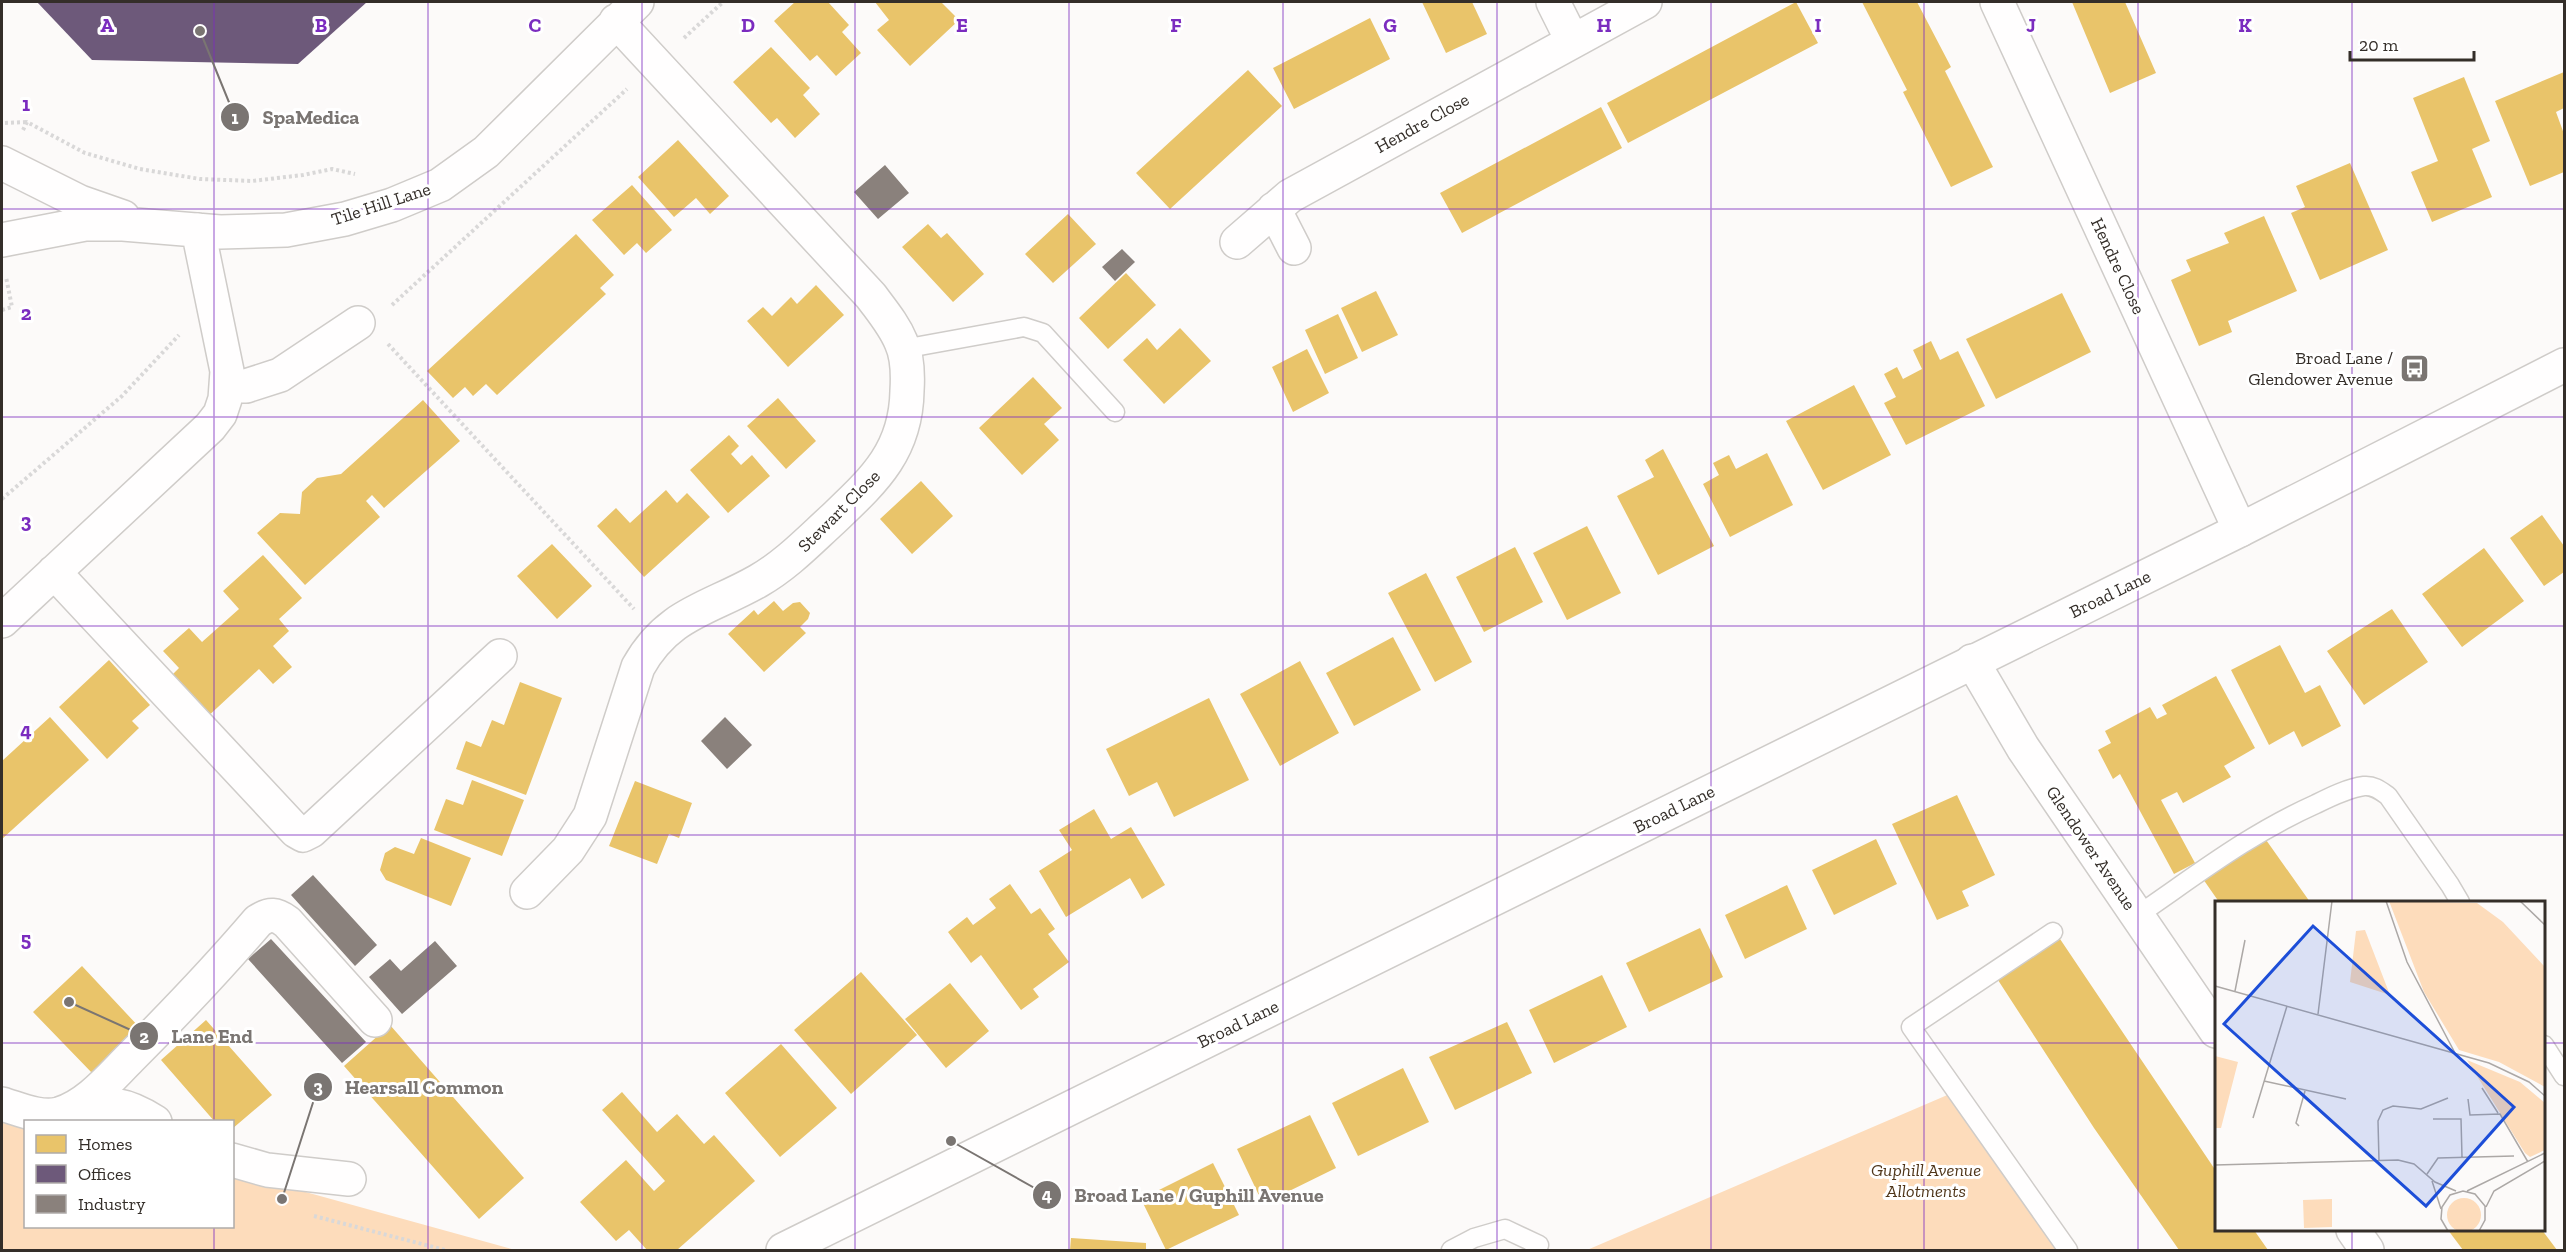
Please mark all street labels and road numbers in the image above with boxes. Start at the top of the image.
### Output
street label: Hendre Close [1371,88,1473,158]
street label: Tile Hill Lane [329,178,433,230]
street label: Hendre Close [2086,214,2150,318]
street label: Stewart Close [793,465,885,557]
street label: Broad Lane [2066,565,2154,623]
street label: Broad Lane [1630,780,1718,838]
street label: Glendower Avenue [2041,782,2141,914]
street label: Broad Lane [1194,995,1282,1053]

